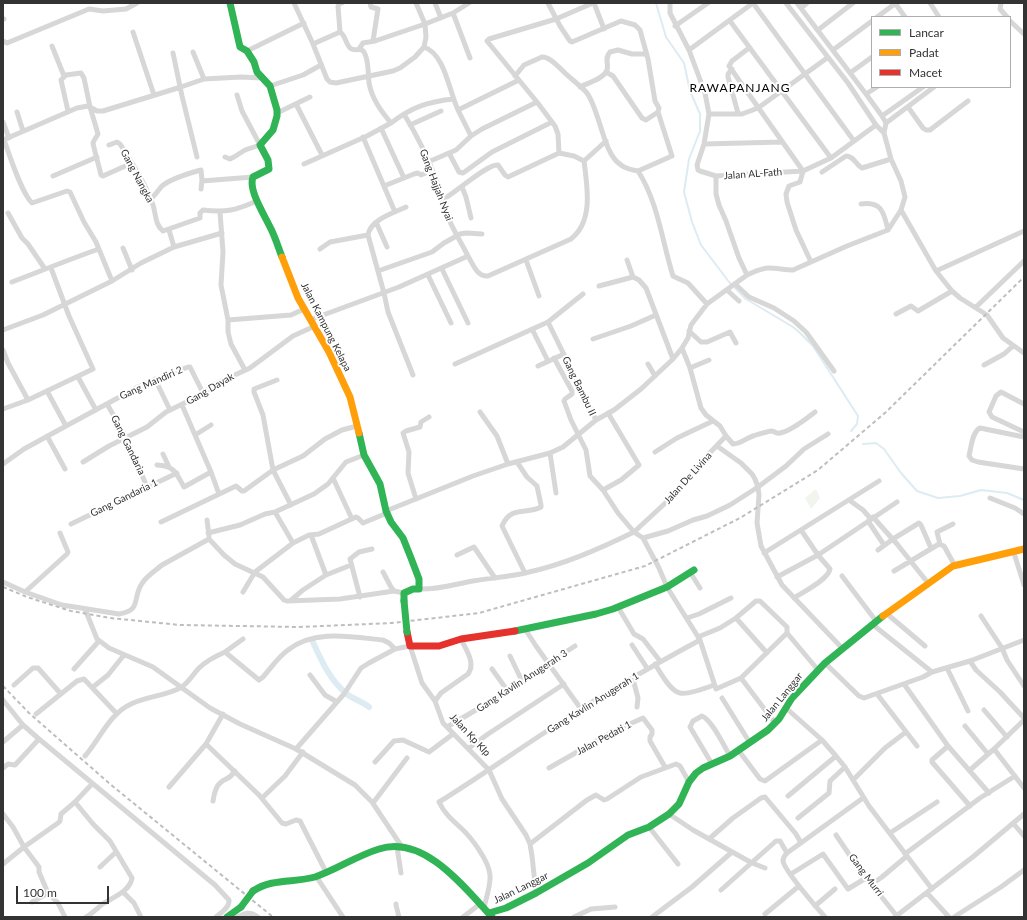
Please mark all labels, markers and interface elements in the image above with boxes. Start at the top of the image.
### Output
legend [871,16,1011,88]
text: Lancar [909,25,944,40]
text: Padat [909,45,939,60]
text: Macet [909,65,942,80]
district label: RAWAPANJANG [689,81,791,95]
street label: Gang Nangka [118,147,156,205]
street label: Gang Hajjah Nyai [417,147,455,223]
street label: Jalan AL-Fath [723,166,783,182]
street label: Jalan Kampung Kelapa [298,281,354,373]
street label: Gang Bambu II [559,354,599,418]
street label: Gang Mandiri 2 [118,364,184,402]
street label: Gang Dayak [184,371,236,407]
street label: Gang Gandaria [108,413,148,477]
street label: Jalan De Livina [662,450,714,506]
street label: Gang Gandaria 1 [88,477,160,519]
street label: Gang Kavlin Anugerah 3 [474,647,570,715]
street label: Gang Kavlin Anugerah 1 [545,670,641,736]
street label: Jalan Langgar [759,670,805,724]
street label: Jalan Kp Klp [447,711,493,759]
street label: Jalan Pedati 1 [574,718,634,758]
street label: Gang Murri [846,851,886,899]
street label: Jalan Langgar [492,870,550,906]
scale bar [18,878,111,904]
text: 100 m [23,885,57,900]

